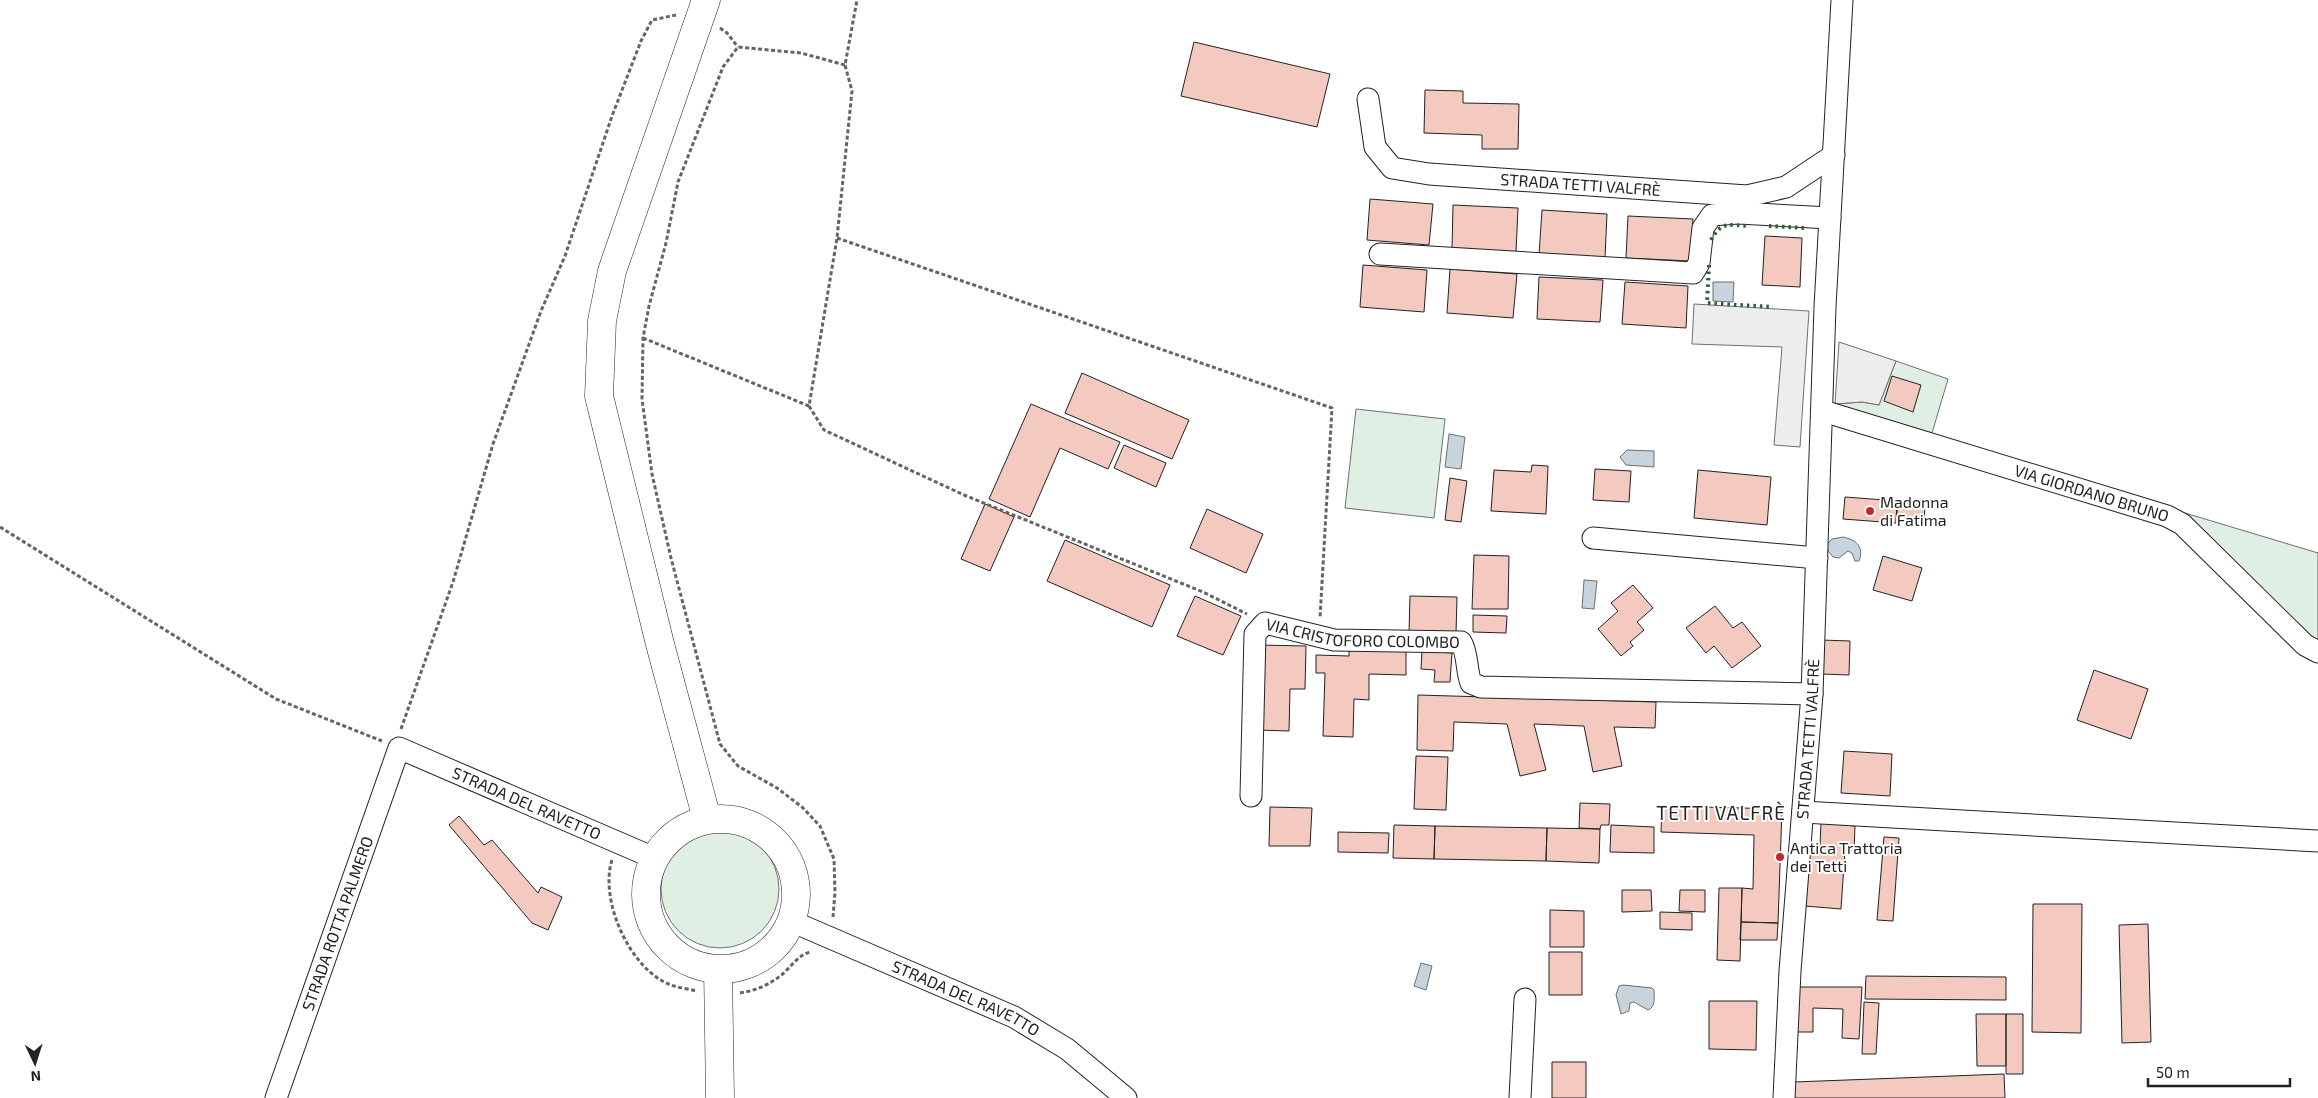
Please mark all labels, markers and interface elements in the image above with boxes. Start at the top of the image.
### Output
street label: STRADA TETTI VALFRÈ [1500,169,1661,199]
street label: VIA GIORDANO BRUNO [2012,460,2171,525]
place label: Madonna di Fatima [1880,492,1948,529]
marker: Madonna di Fatima [1864,505,1876,517]
street label: VIA CRISTOFORO COLOMBO [1264,614,1460,651]
street label: STRADA TETTI VALFRÈ [1792,658,1822,820]
street label: STRADA DEL RAVETTO [450,762,604,843]
district label: TETTI VALFRÈ [1656,801,1786,824]
street label: STRADA ROTTA PALMERO [297,833,376,1013]
place label: Antica Trattoria dei Tetti [1790,838,1903,875]
marker: Antica Trattoria dei Tetti [1774,851,1786,863]
street label: STRADA DEL RAVETTO [889,956,1043,1039]
north arrow [10,1038,60,1088]
scale bar [2148,1056,2290,1088]
text: 50 m [2156,1063,2190,1081]
text: N [30,1068,42,1085]

